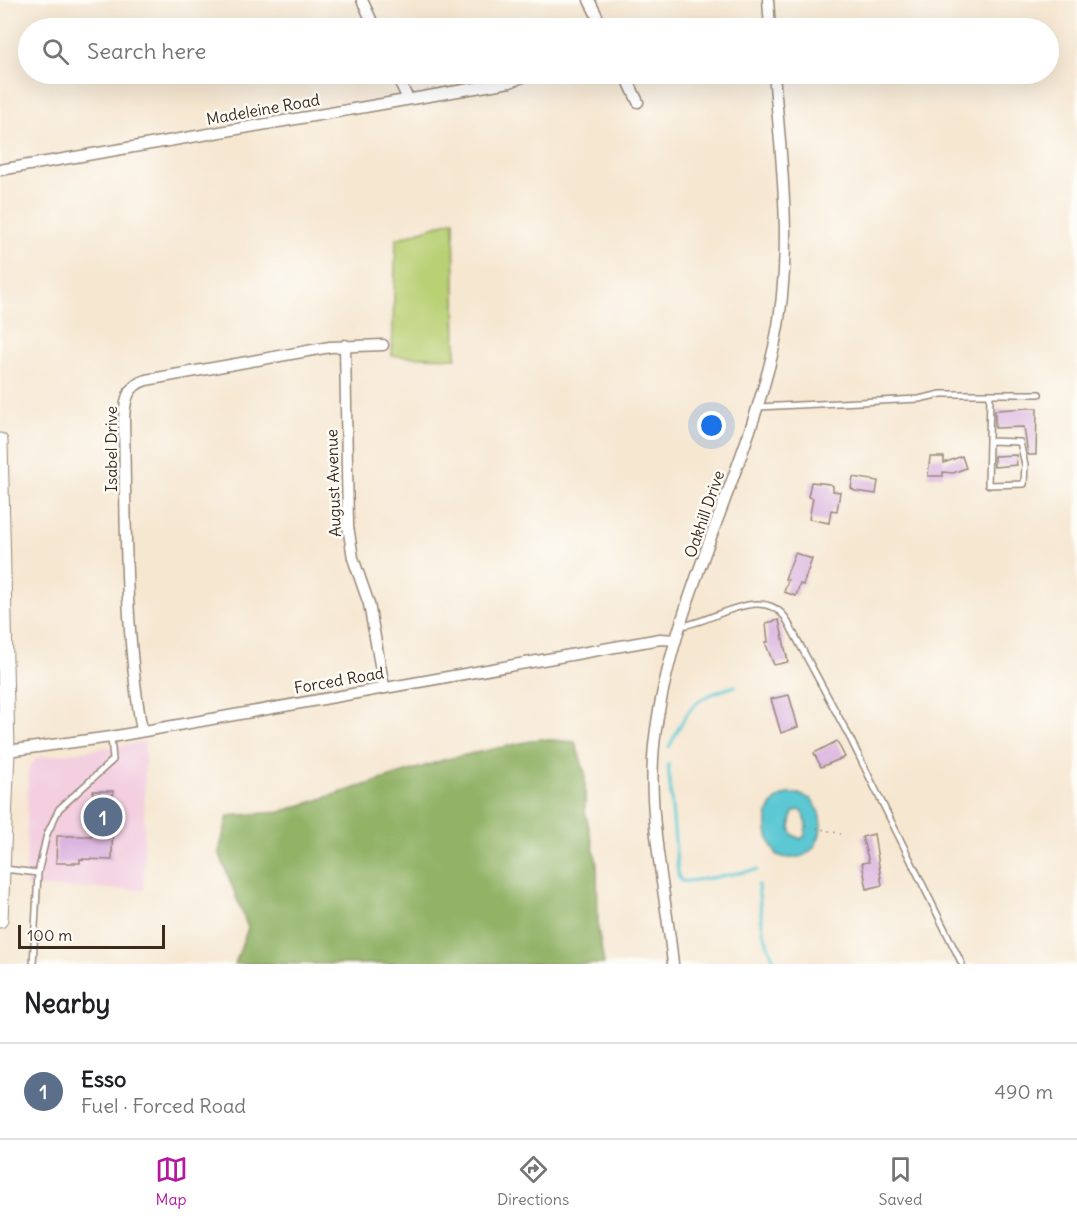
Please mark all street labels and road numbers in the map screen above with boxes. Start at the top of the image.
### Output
street label: Madeleine Road [205,89,321,129]
street label: Isabel Drive [101,406,121,492]
street label: August Avenue [321,429,345,537]
street label: Oakhill Drive [680,468,728,560]
street label: Forced Road [292,662,386,698]

